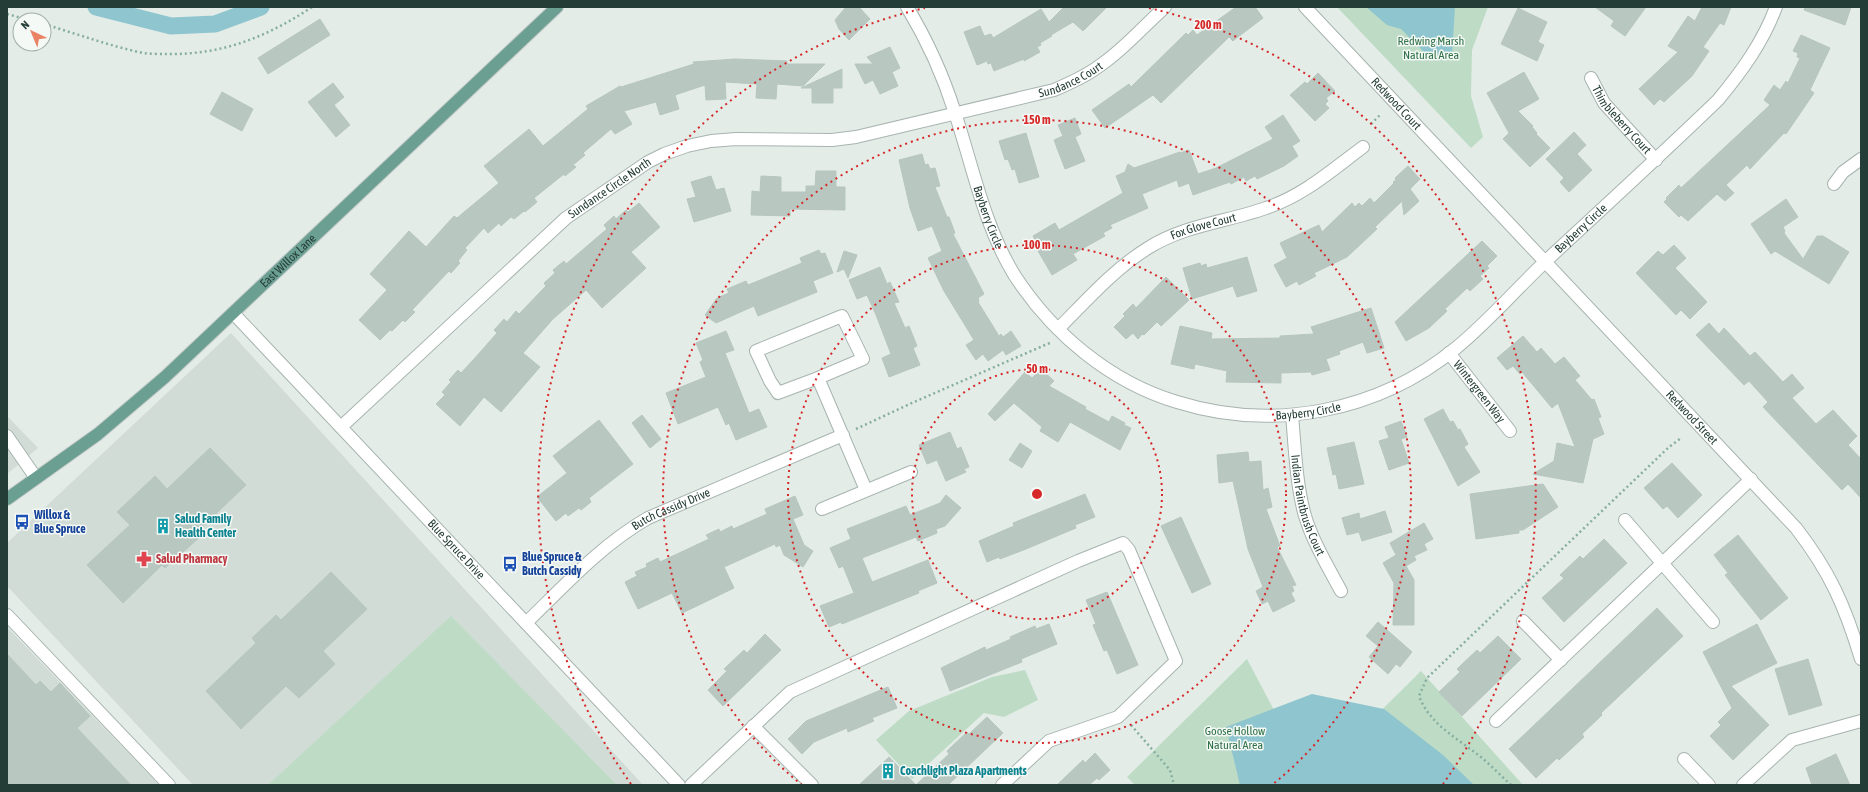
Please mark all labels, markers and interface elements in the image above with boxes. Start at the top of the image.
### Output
north arrow [12,12,52,52]
text: N [19,18,32,31]
text: 200 m [1194,18,1222,32]
park label: Redwing Marsh Natural Area [1398,34,1464,62]
street label: Sundance Court [1037,59,1106,100]
street label: Redwood Court [1368,75,1424,133]
street label: Thimbleberry Court [1589,83,1654,157]
text: 150 m [1023,113,1051,127]
street label: Sundance Circle North [566,155,654,221]
street label: Bayberry Circle [970,184,1006,251]
street label: Bayberry Circle [1552,201,1610,256]
street label: Fox Glove Court [1168,210,1238,243]
street label: East Willox Lane [257,231,319,290]
text: 100 m [1023,238,1051,252]
street label: Wintergreen Way [1451,358,1508,426]
text: 50 m [1026,362,1048,376]
street label: Redwood Street [1663,387,1721,448]
street label: Bayberry Circle [1275,400,1342,423]
street label: Indian Paintbrush Court [1288,454,1328,558]
street label: Butch Cassidy Drive [629,485,712,533]
centre of rings [1030,487,1044,501]
place label: Willox & Blue Spruce [33,508,86,536]
place label: Salud Family Health Center [175,512,237,540]
bus stop icon: Willox & Blue Spruce [13,513,31,531]
building icon: Salud Family Health Center [154,517,172,535]
street label: Blue Spruce Drive [425,517,488,582]
pharmacy icon: Salud Pharmacy [135,550,153,568]
place label: Blue Spruce & Butch Cassidy [522,550,582,578]
place label: Salud Pharmacy [156,552,227,566]
bus stop icon: Blue Spruce & Butch Cassidy [501,555,519,573]
park label: Goose Hollow Natural Area [1205,724,1265,752]
building icon: Coachlight Plaza Apartments [879,762,897,780]
place label: Coachlight Plaza Apartments [900,764,1027,778]

